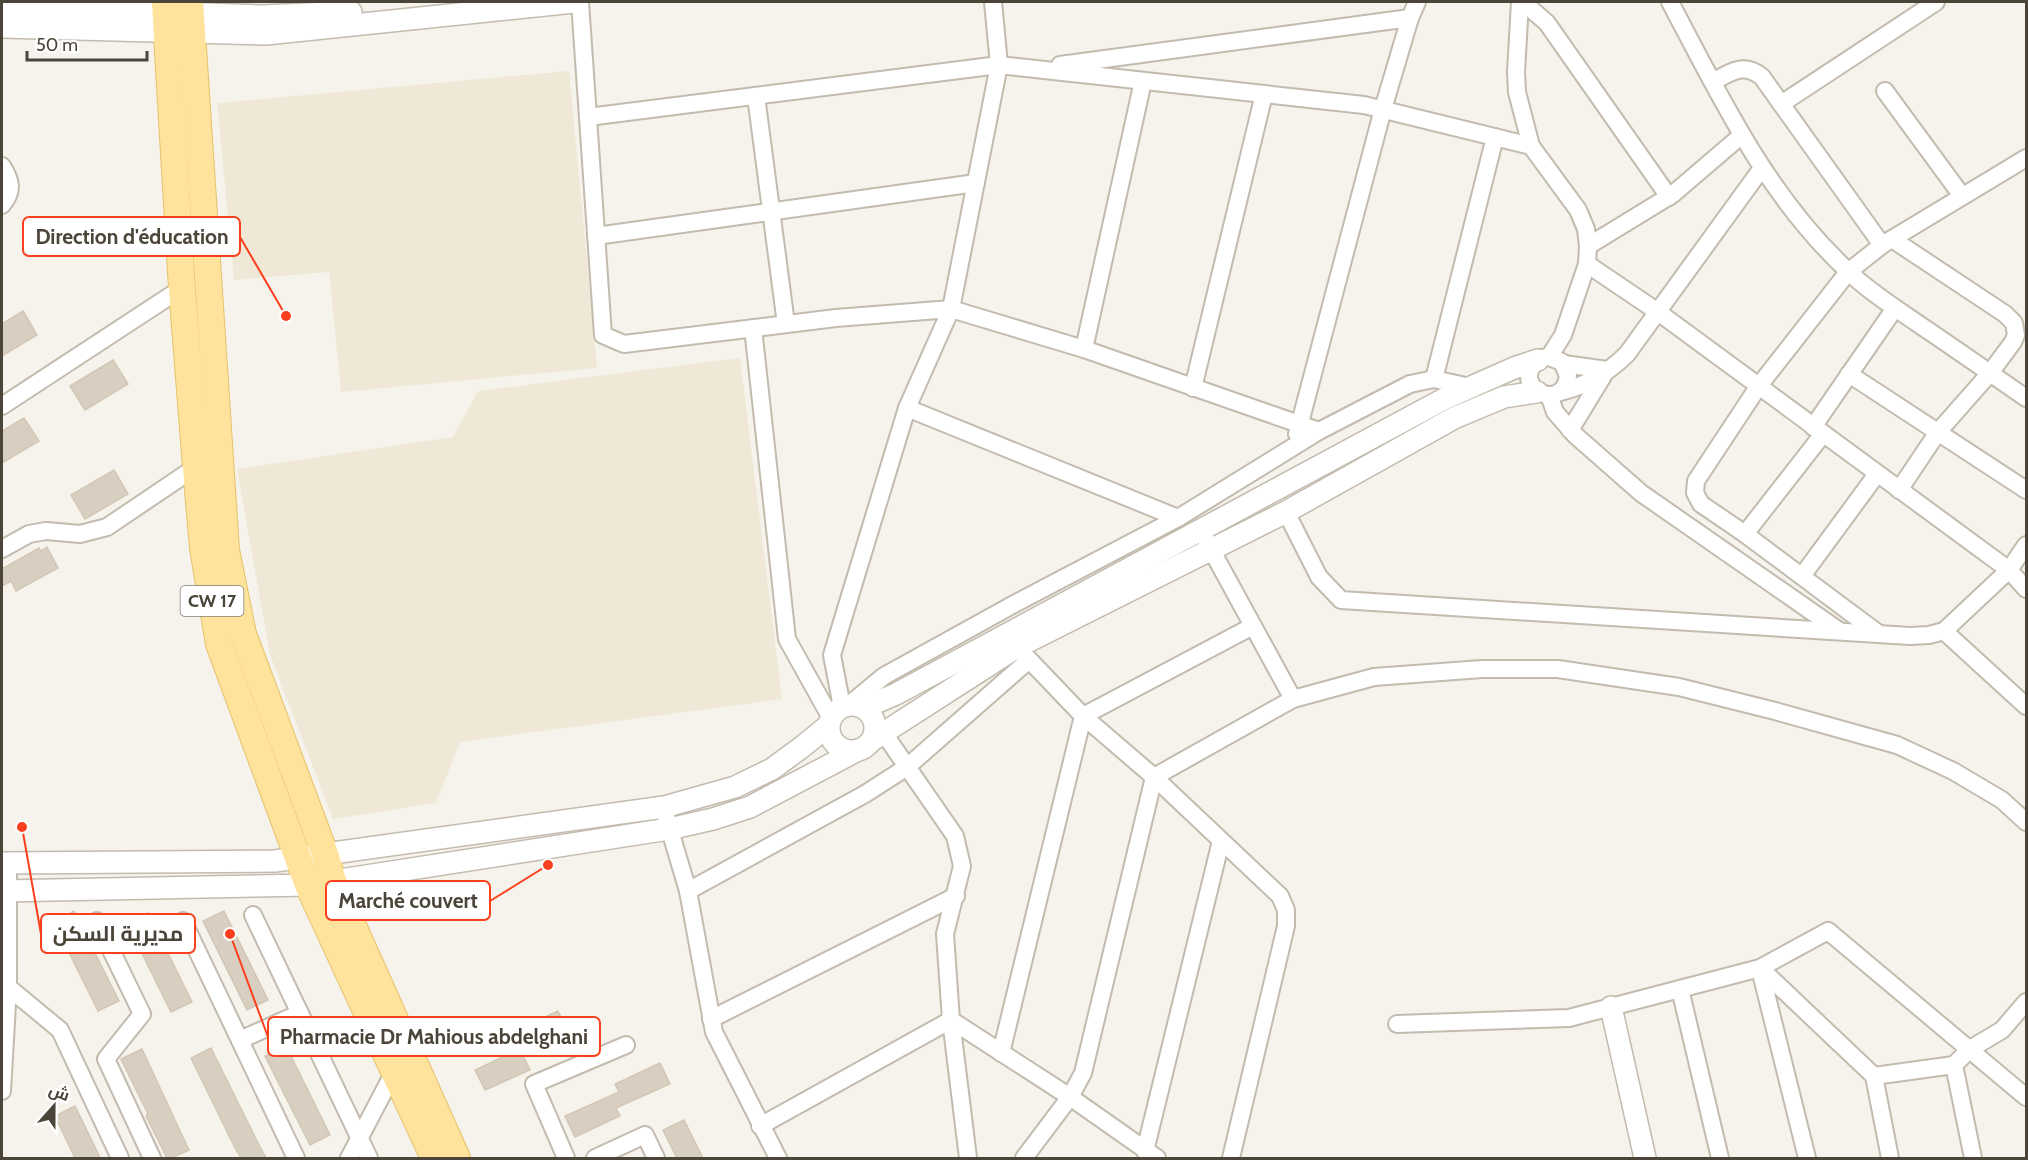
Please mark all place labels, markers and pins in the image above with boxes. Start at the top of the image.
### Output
callout: Direction d'éducation [23,217,240,256]
callout: Marché couvert [326,881,490,920]
callout: مديرية السكن [41,914,195,953]
callout: Pharmacie Dr Mahious abdelghani [268,1017,600,1056]

